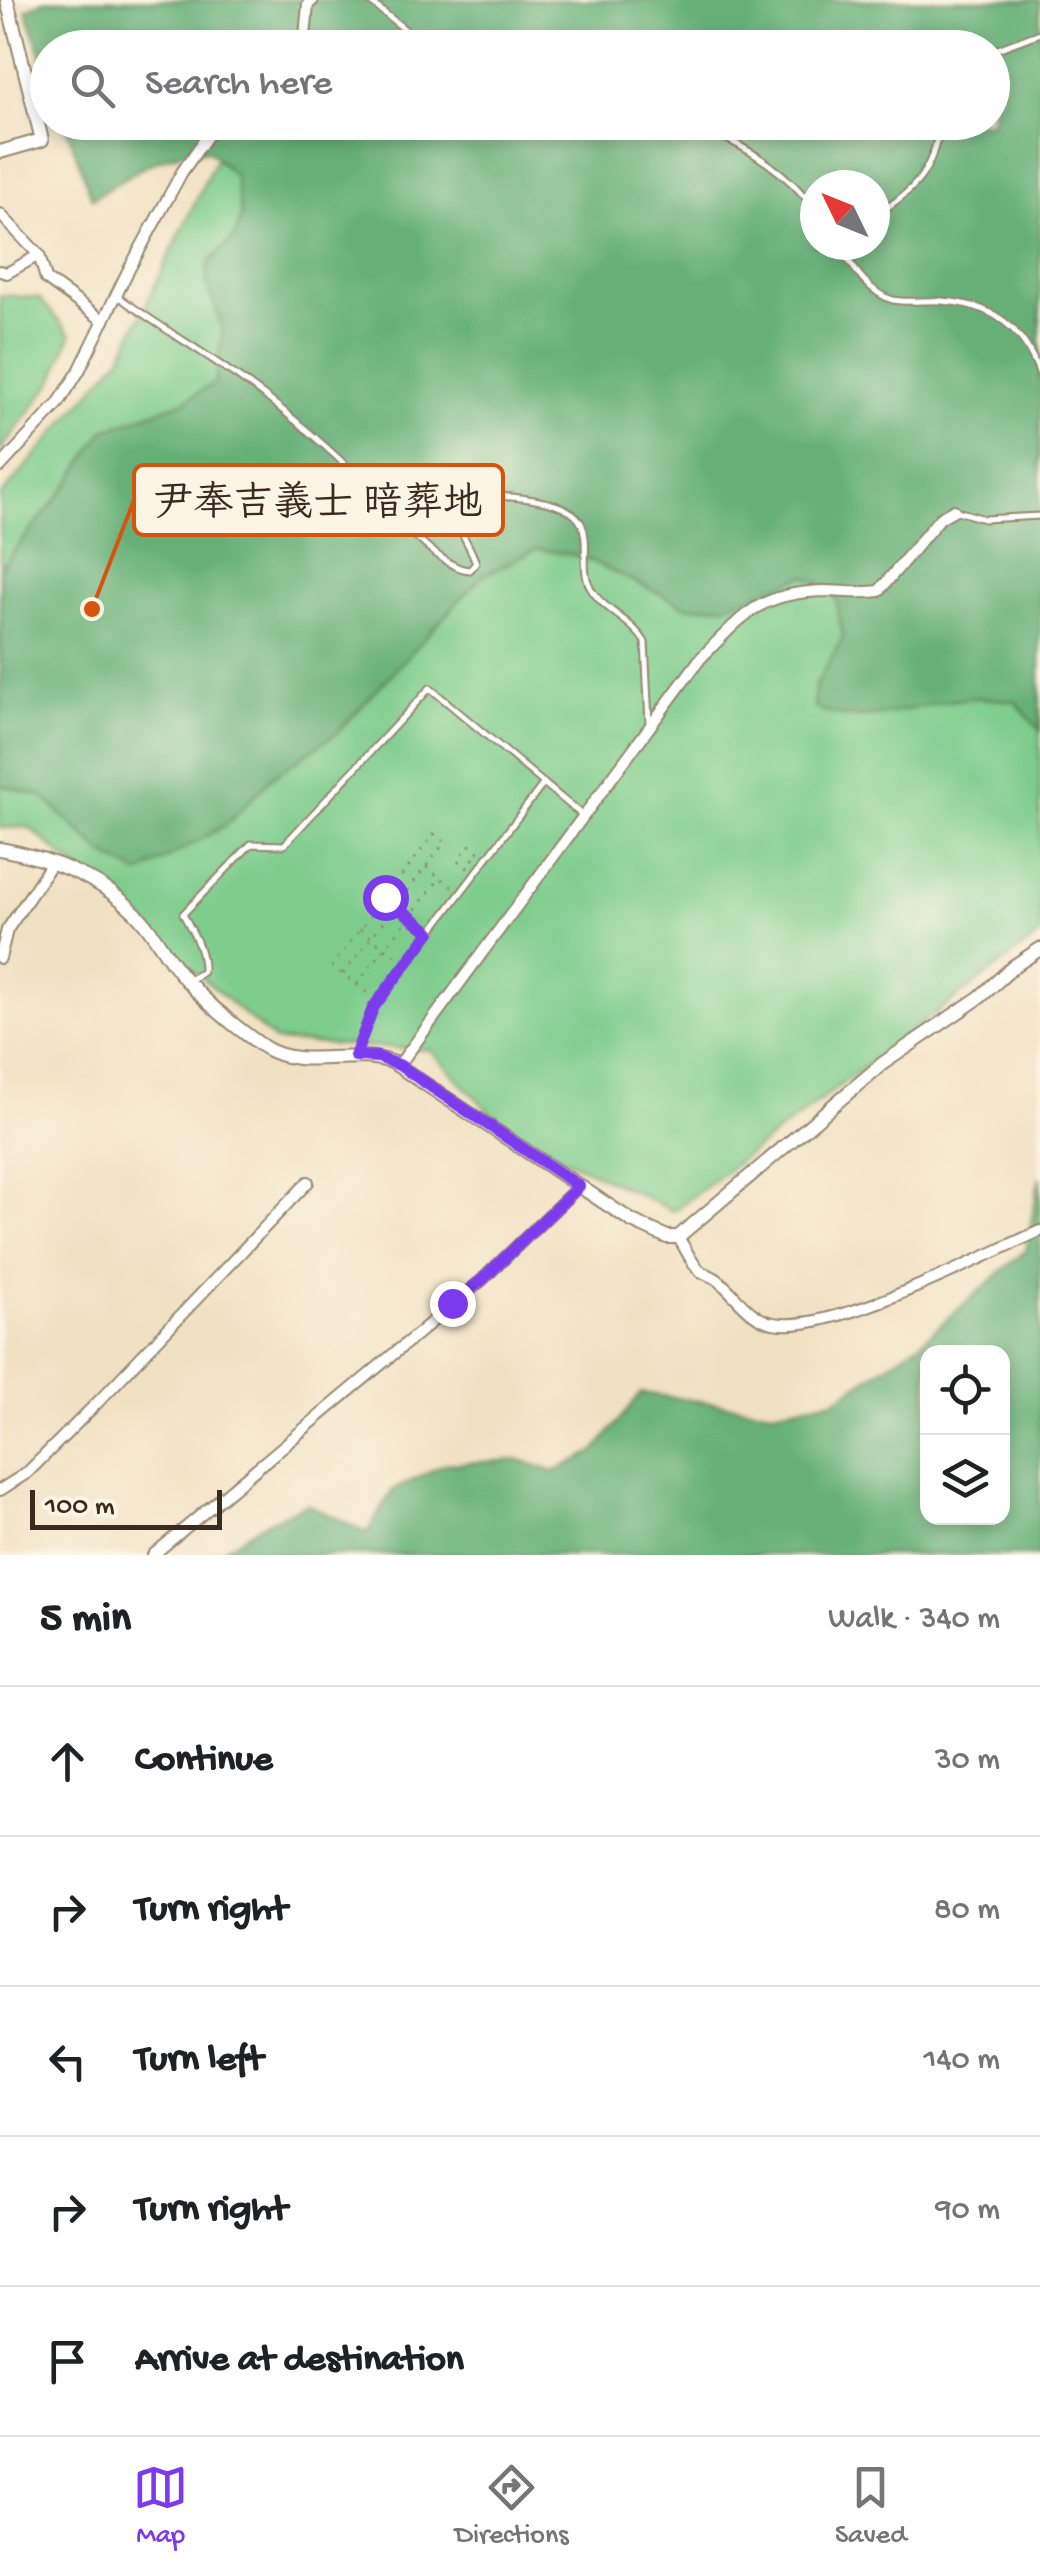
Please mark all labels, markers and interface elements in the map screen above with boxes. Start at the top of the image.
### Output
search box [30,30,1010,140]
icon: search [65,58,120,113]
text: Search here [145,63,332,107]
north arrow [800,170,890,260]
callout: 尹奉吉義士 暗葬地 [134,465,503,535]
text: 尹奉吉義士 暗葬地 [153,480,483,530]
route start [363,875,409,921]
route end [430,1281,476,1327]
map controls [920,1345,1010,1525]
button: locate [920,1345,1010,1435]
button: layers [920,1435,1010,1525]
scale bar [30,1485,222,1530]
text: 100 m [45,1491,115,1524]
text: 5 min [40,1596,131,1645]
text: Walk · 340 m [828,1601,1000,1639]
icon: ahead [40,1734,95,1789]
text: Continue [135,1739,273,1783]
text: 30 m [935,1742,1000,1780]
icon: right [40,1884,95,1939]
text: Turn right [135,1889,287,1933]
text: 80 m [934,1892,1000,1930]
icon: left [40,2034,95,2089]
text: Turn left [135,2039,263,2083]
text: 140 m [923,2042,1000,2080]
icon: right [40,2184,95,2239]
text: Turn right [135,2189,287,2233]
text: 90 m [936,2192,1000,2230]
icon: arrive [40,2334,95,2389]
text: Arrive at destination [135,2339,464,2383]
tab: Map [133,2460,188,2553]
tab: Directions [455,2460,569,2553]
tab: Saved [835,2460,907,2553]

